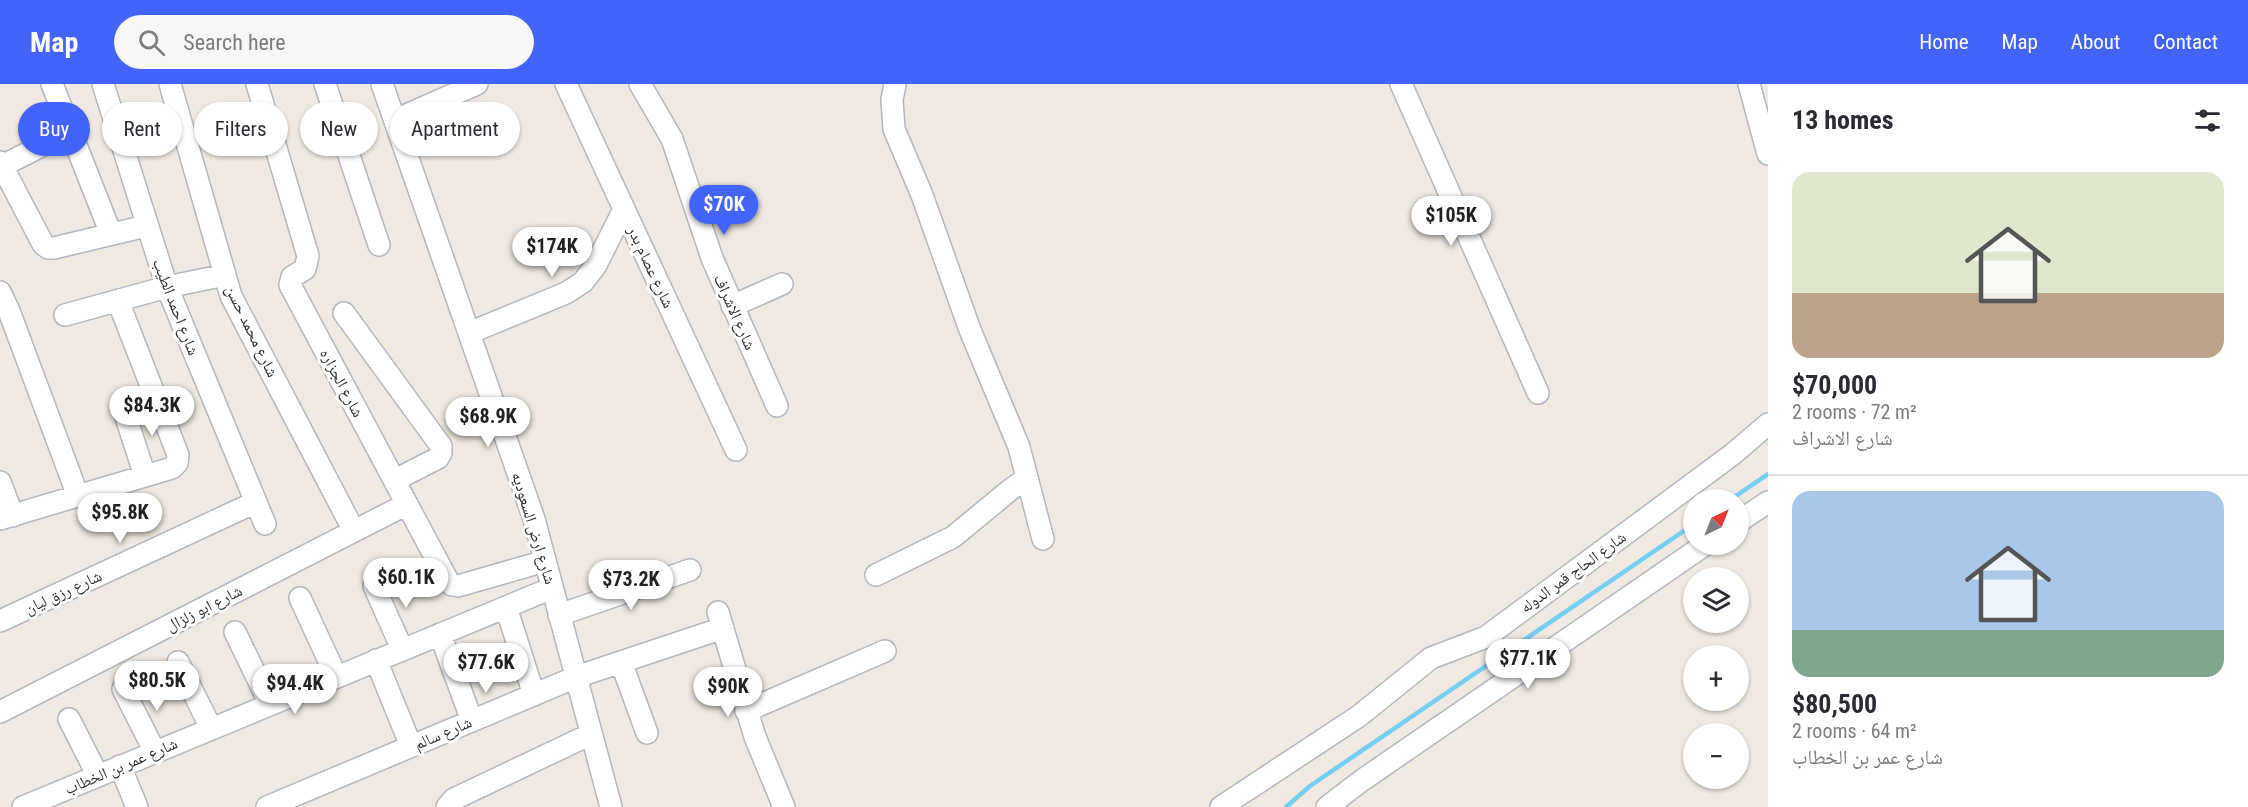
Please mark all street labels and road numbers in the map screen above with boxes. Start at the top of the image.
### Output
street label: شارع عصام بدر [622,222,678,311]
street label: شارع احمد الطيب [148,256,203,358]
street label: شارع الاشراف [709,271,760,353]
street label: شارع محمد حسن [221,282,282,381]
street label: شارع الجزاره [315,345,368,421]
street label: شارع ارض السعوديه [507,469,560,587]
street label: شارع الحاج قمر الدوله [1516,527,1630,618]
street label: شارع رزق ليان [21,566,105,619]
street label: شارع ابو زلزال [163,581,246,636]
street label: شارع سالم [411,712,475,754]
street label: شارع عمر بن الخطاب [62,734,181,799]

